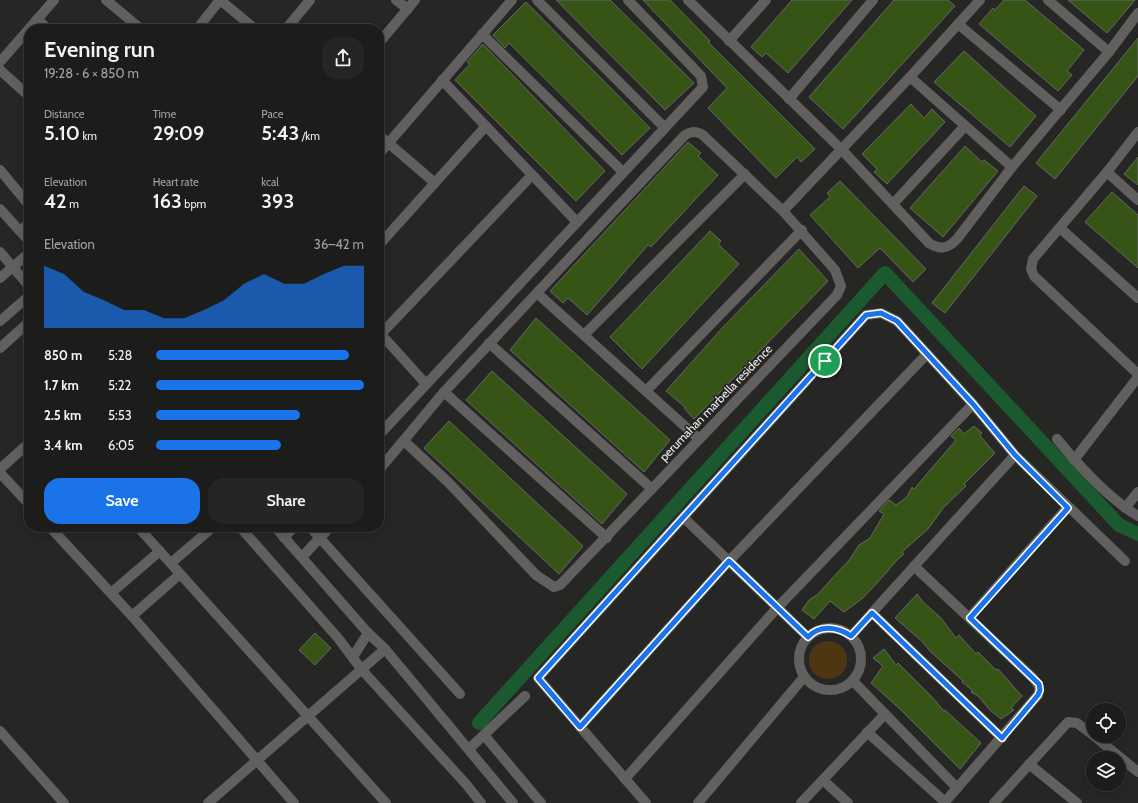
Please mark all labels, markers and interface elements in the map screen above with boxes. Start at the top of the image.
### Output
text: Evening run [44,36,155,63]
button: share [322,37,364,79]
text: 19:28 · 6 × 850 m [44,65,139,81]
text: Distance [44,107,85,121]
text: Time [153,107,176,121]
text: Pace [261,107,283,121]
text: 5.10 [44,121,80,145]
text: 29:09 [153,121,204,145]
text: 5:43 [261,121,299,145]
text: km [80,129,97,143]
text: /km [299,129,320,143]
text: Elevation [44,175,87,189]
text: Heart rate [153,175,199,189]
text: kcal [261,175,279,189]
text: 42 [44,189,67,213]
text: 163 [153,189,182,213]
text: 393 [261,189,294,213]
text: m [67,197,79,211]
text: bpm [182,197,206,211]
text: Elevation [44,236,95,252]
text: 36–42 m [314,236,364,252]
street label: perumahan marbella residence [656,341,775,464]
pin [808,344,842,378]
text: 850 m [44,347,82,363]
text: 5:28 [108,347,132,363]
icon: arrive [814,350,836,372]
text: 1.7 km [44,377,79,393]
text: 5:22 [108,377,131,393]
text: 2.5 km [44,407,81,423]
text: 5:53 [108,407,132,423]
text: 3.4 km [44,437,83,453]
text: 6:05 [108,437,134,453]
button: Save [44,478,200,524]
button: Share [208,478,364,524]
map controls [1086,703,1126,791]
button: locate [1086,703,1126,743]
button: layers [1086,751,1126,791]

